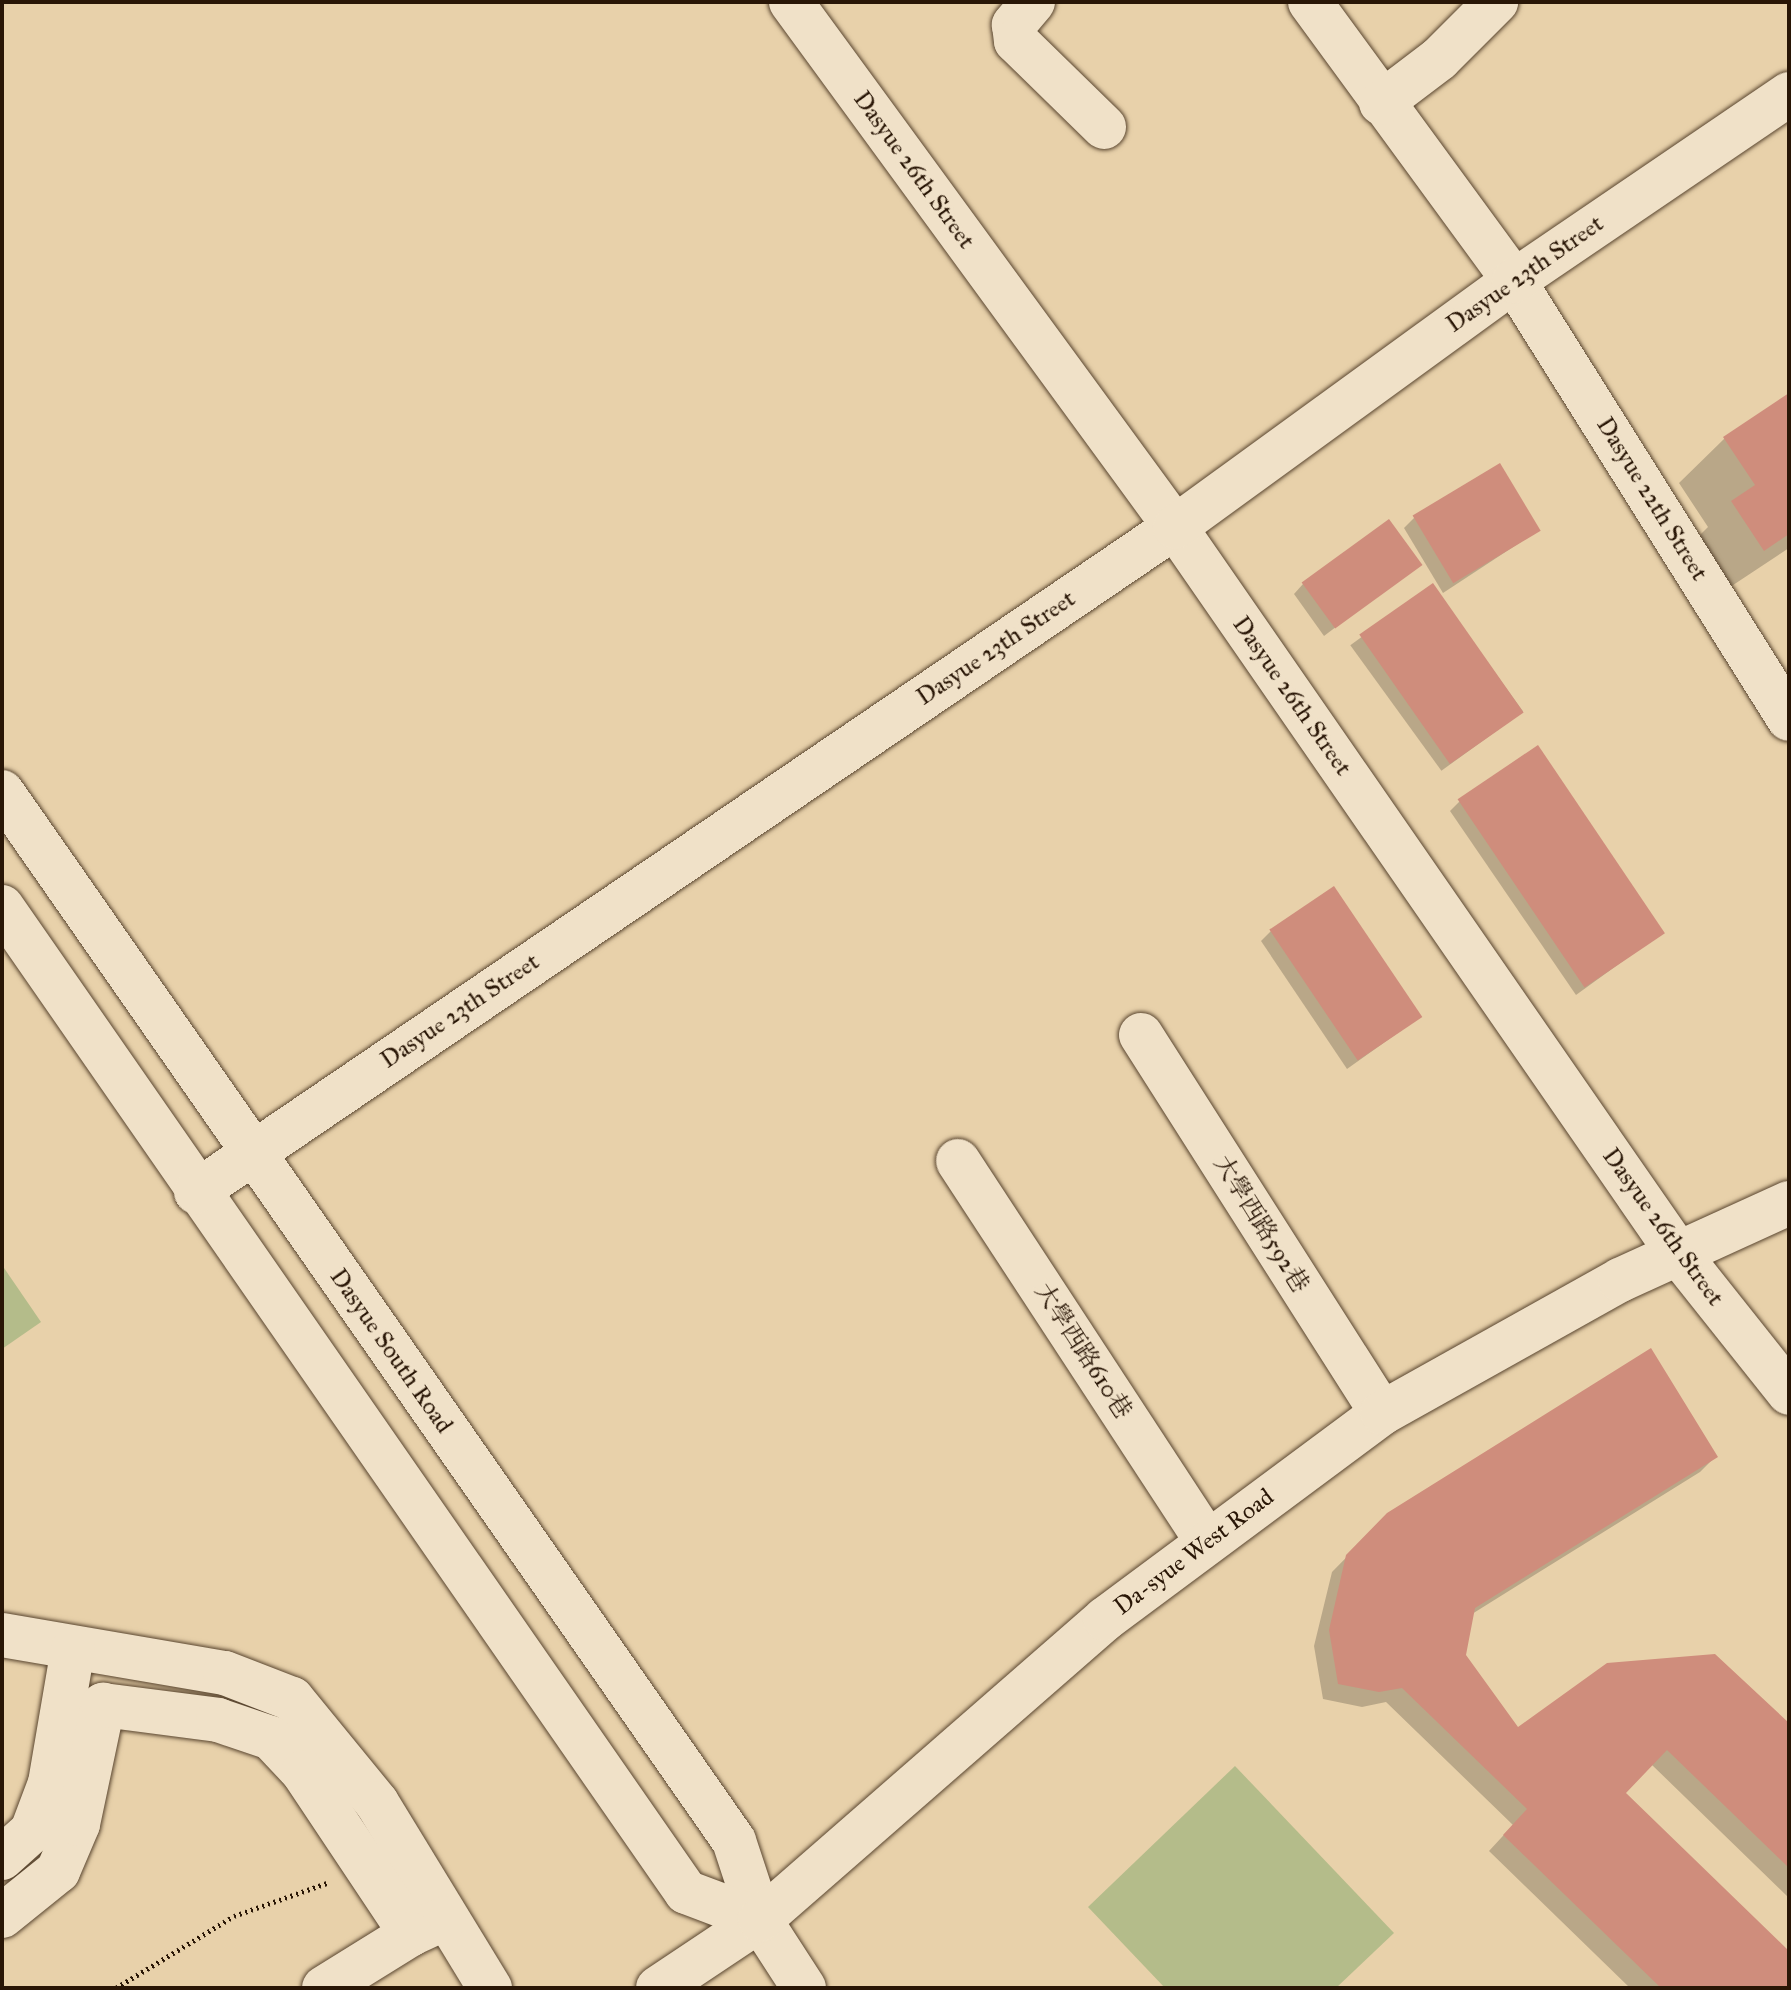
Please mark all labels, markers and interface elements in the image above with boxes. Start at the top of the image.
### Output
street label: Dasyue 26th Street [847,86,981,254]
street label: Dasyue 23th Street [1441,209,1609,339]
street label: Dasyue 22th Street [1590,412,1714,586]
street label: Dasyue 23th Street [911,584,1081,712]
street label: Dasyue 26th Street [1226,611,1358,781]
street label: Dasyue 23th Street [375,947,545,1075]
street label: Dasyue 26th Street [1596,1143,1730,1311]
street label: 大學西路592巷 [1207,1150,1315,1298]
street label: Dasyue South Road [324,1263,458,1439]
street label: 大學西路610巷 [1029,1278,1137,1424]
street label: Da-syue West Road [1109,1483,1279,1621]

